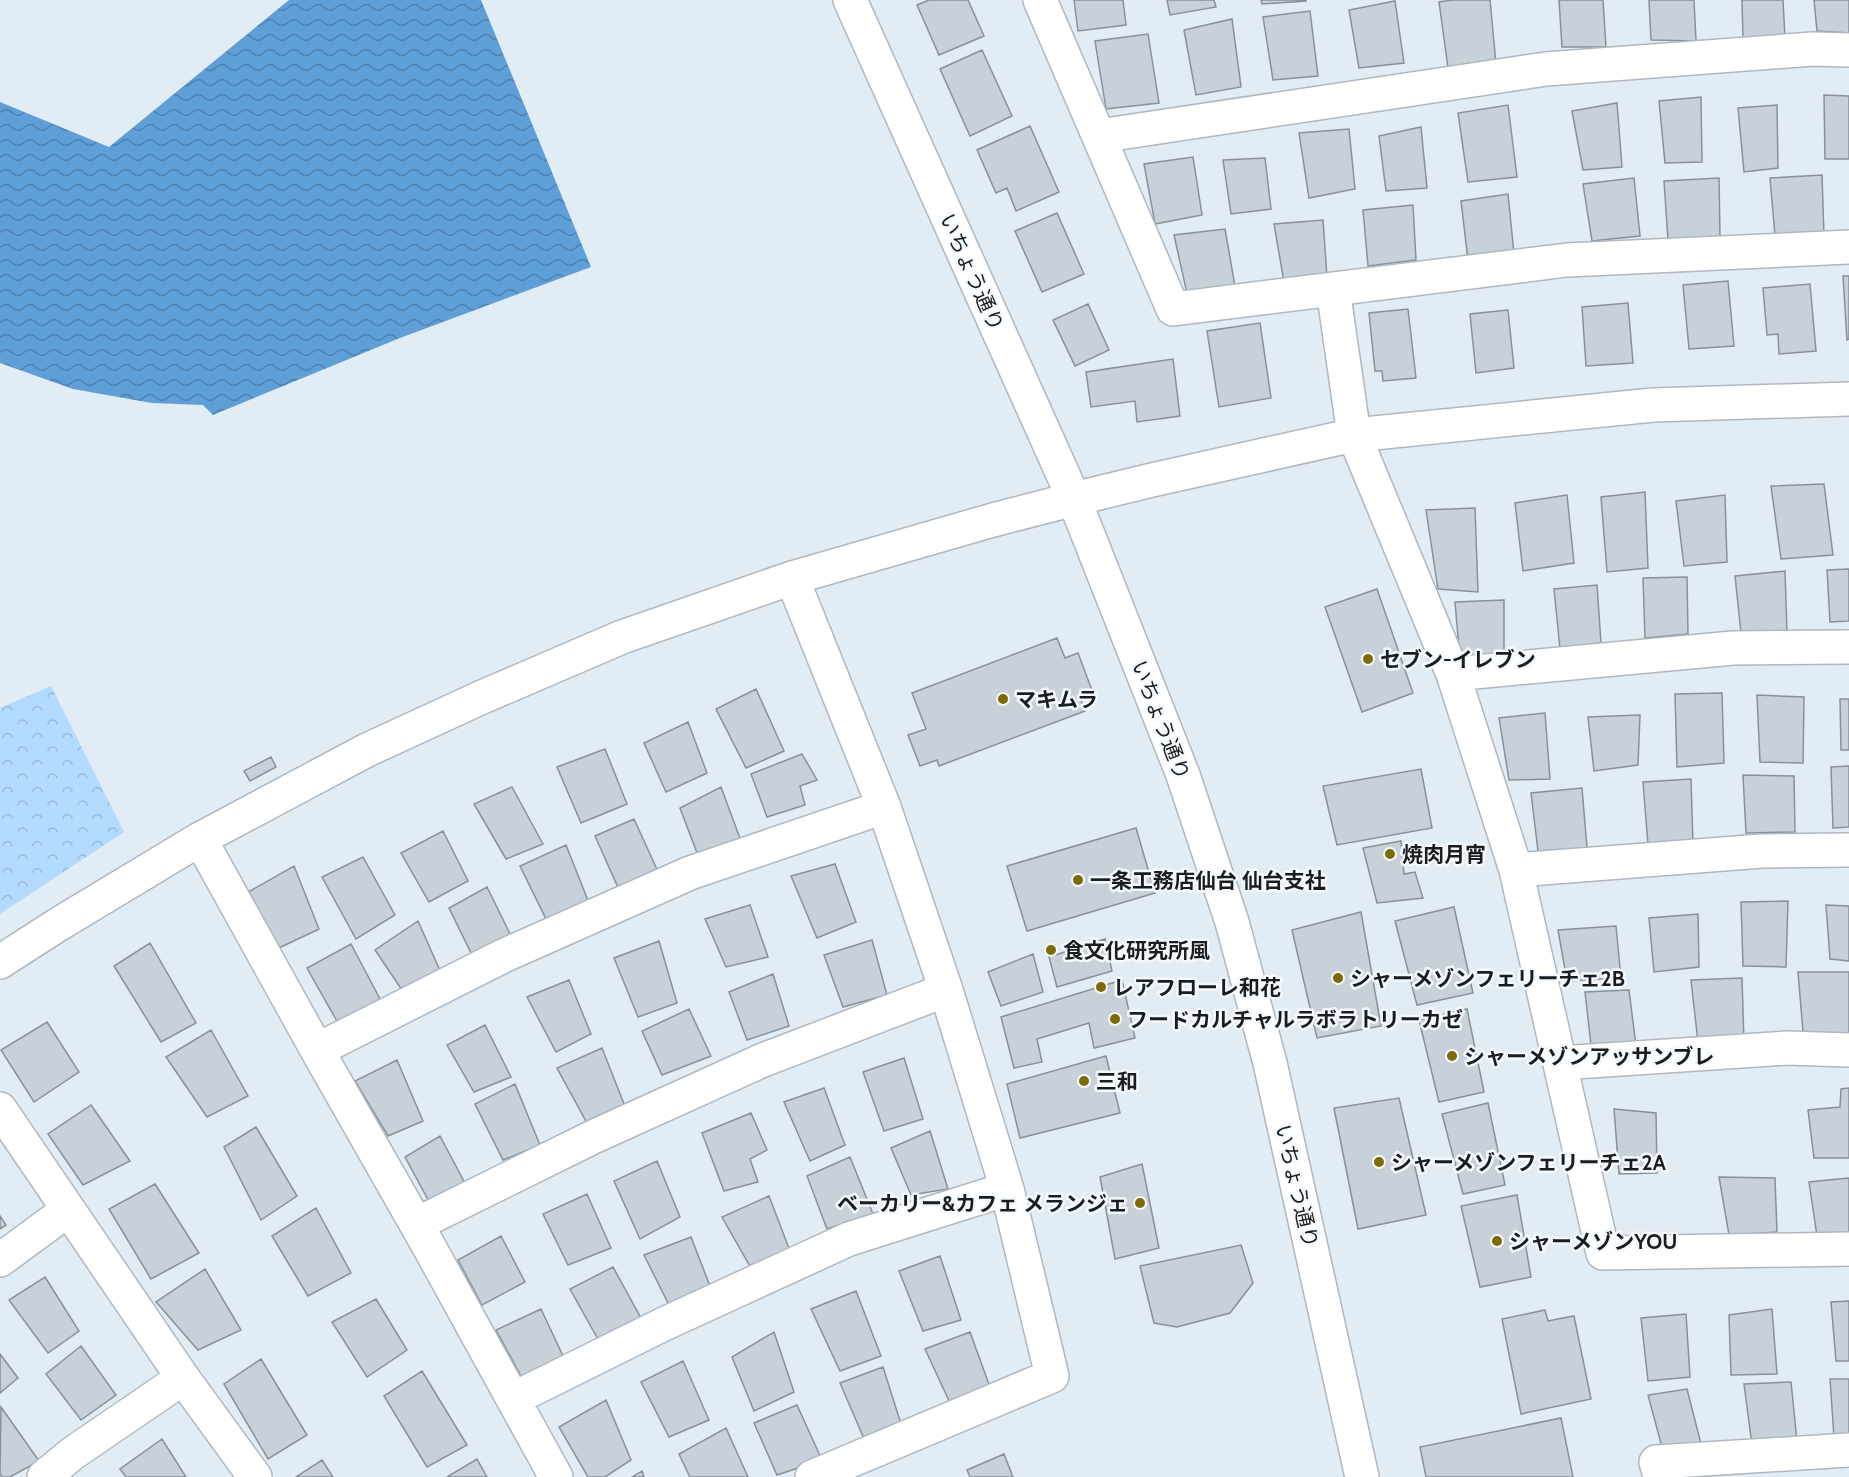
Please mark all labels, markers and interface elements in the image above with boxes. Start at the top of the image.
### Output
street label: いちょう通り [935,209,1009,335]
place label: セブン-イレブン [1380,647,1536,672]
marker: セブン-イレブン [1361,652,1375,666]
street label: いちょう通り [1127,657,1195,783]
place label: マキムラ [1015,687,1098,712]
marker: マキムラ [996,692,1010,706]
place label: 焼肉月宵 [1402,842,1486,867]
marker: 焼肉月宵 [1383,847,1397,861]
place label: 一条工務店仙台 仙台支社 [1090,868,1326,893]
marker: 一条工務店仙台 仙台支社 [1071,873,1085,887]
place label: 食文化研究所風 [1063,938,1210,963]
marker: 食文化研究所風 [1044,943,1058,957]
place label: シャーメゾンフェリーチェ2B [1350,966,1625,991]
marker: シャーメゾンフェリーチェ2B [1331,971,1345,985]
place label: レアフローレ和花 [1113,975,1281,1000]
marker: レアフローレ和花 [1094,980,1108,994]
place label: フードカルチャルラボラトリーカゼ [1127,1007,1463,1032]
marker: フードカルチャルラボラトリーカゼ [1108,1012,1122,1026]
place label: シャーメゾンアッサンブレ [1464,1044,1715,1069]
marker: シャーメゾンアッサンブレ [1445,1049,1459,1063]
place label: 三和 [1096,1069,1138,1094]
marker: 三和 [1077,1074,1091,1088]
street label: いちょう通り [1271,1122,1323,1250]
place label: シャーメゾンフェリーチェ2A [1391,1150,1667,1175]
marker: シャーメゾンフェリーチェ2A [1372,1155,1386,1169]
place label: ベーカリー&カフェ メランジェ [837,1191,1128,1216]
marker: ベーカリー&カフェ メランジェ [1133,1196,1147,1210]
place label: シャーメゾンYOU [1509,1229,1677,1254]
marker: シャーメゾンYOU [1490,1234,1504,1248]

